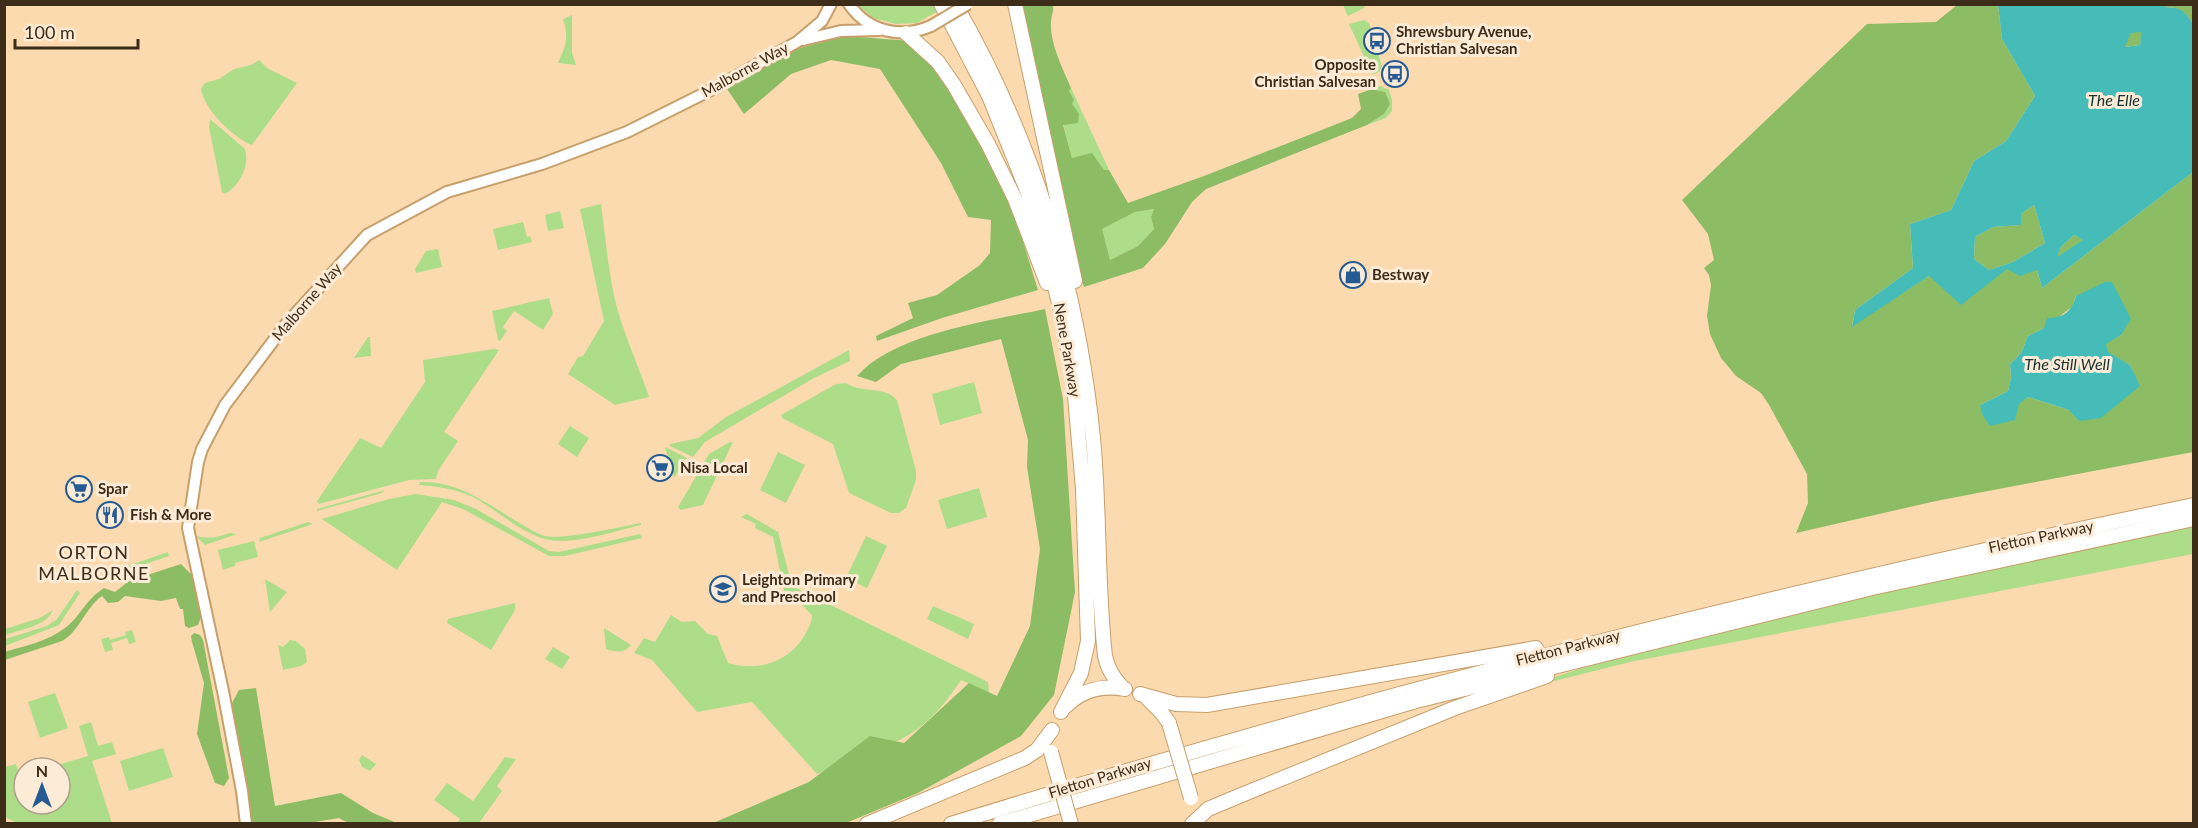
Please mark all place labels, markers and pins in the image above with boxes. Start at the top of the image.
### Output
place label: Shrewsbury Avenue, Christian Salvesan [1396,22,1532,57]
bus stop icon: Shrewsbury Avenue, Christian Salvesan [1362,26,1392,56]
place label: Opposite Christian Salvesan [1254,55,1376,90]
bus stop icon: Opposite Christian Salvesan [1380,59,1410,89]
shop icon: Bestway [1338,260,1368,290]
place label: Bestway [1372,265,1429,283]
supermarket icon: Nisa Local [645,453,675,483]
place label: Nisa Local [680,458,748,476]
supermarket icon: Spar [64,474,94,504]
place label: Spar [98,479,128,497]
restaurant icon: Fish & More [95,500,125,530]
place label: Fish & More [130,505,211,523]
place label: Leighton Primary and Preschool [742,570,856,605]
school or university icon: Leighton Primary and Preschool [708,574,738,604]

